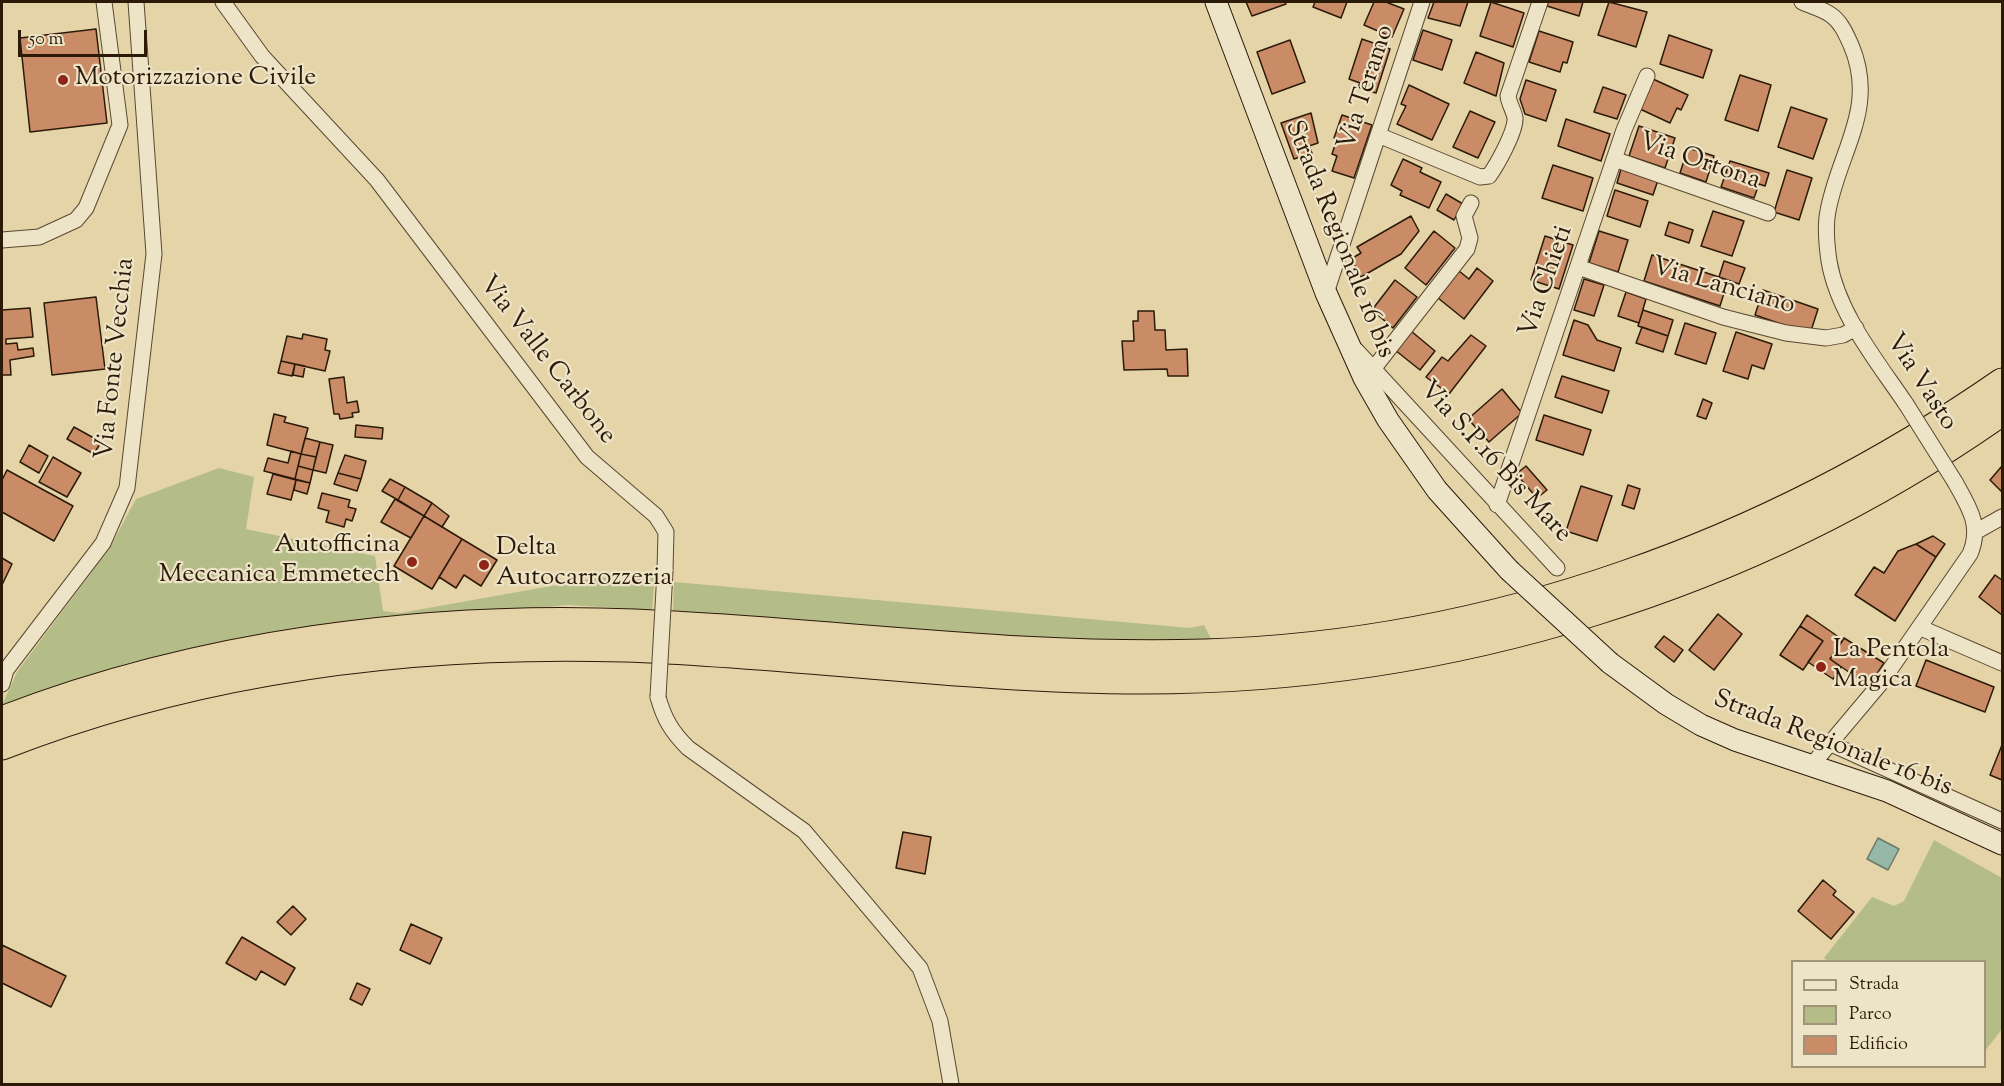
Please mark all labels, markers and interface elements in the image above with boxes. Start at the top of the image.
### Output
scale bar [21,18,150,56]
street label: Via Teramo [1333,22,1403,154]
text: 50 m [29,27,63,53]
place label: Motorizzazione Civile [75,64,316,96]
marker: Motorizzazione Civile [56,73,70,87]
street label: Strada Regionale 16 bis [1276,117,1400,363]
street label: Via Ortona [1634,128,1764,198]
street label: Via Chieti [1514,222,1582,342]
street label: Via Lanciano [1648,253,1798,323]
street label: Via Fonte Vecchia [91,257,143,461]
street label: Via Valle Carbone [471,271,621,451]
street label: Via Vasto [1877,329,1963,437]
street label: Via S.P.16 Bis Mare [1411,376,1577,550]
place label: Autofficina Meccanica Emmetech [159,531,400,592]
place label: Delta Autocarrozzeria [496,534,672,596]
marker: Autofficina Meccanica Emmetech [405,555,419,569]
marker: Delta Autocarrozzeria [477,558,491,572]
place label: La Pentola Magica [1833,636,1949,698]
marker: La Pentola Magica [1814,660,1828,674]
street label: Strada Regionale 16 bis [1708,685,1956,805]
legend [1791,960,1986,1068]
text: Strada [1849,972,1899,998]
text: Parco [1849,1002,1892,1028]
text: Edificio [1849,1032,1908,1058]

